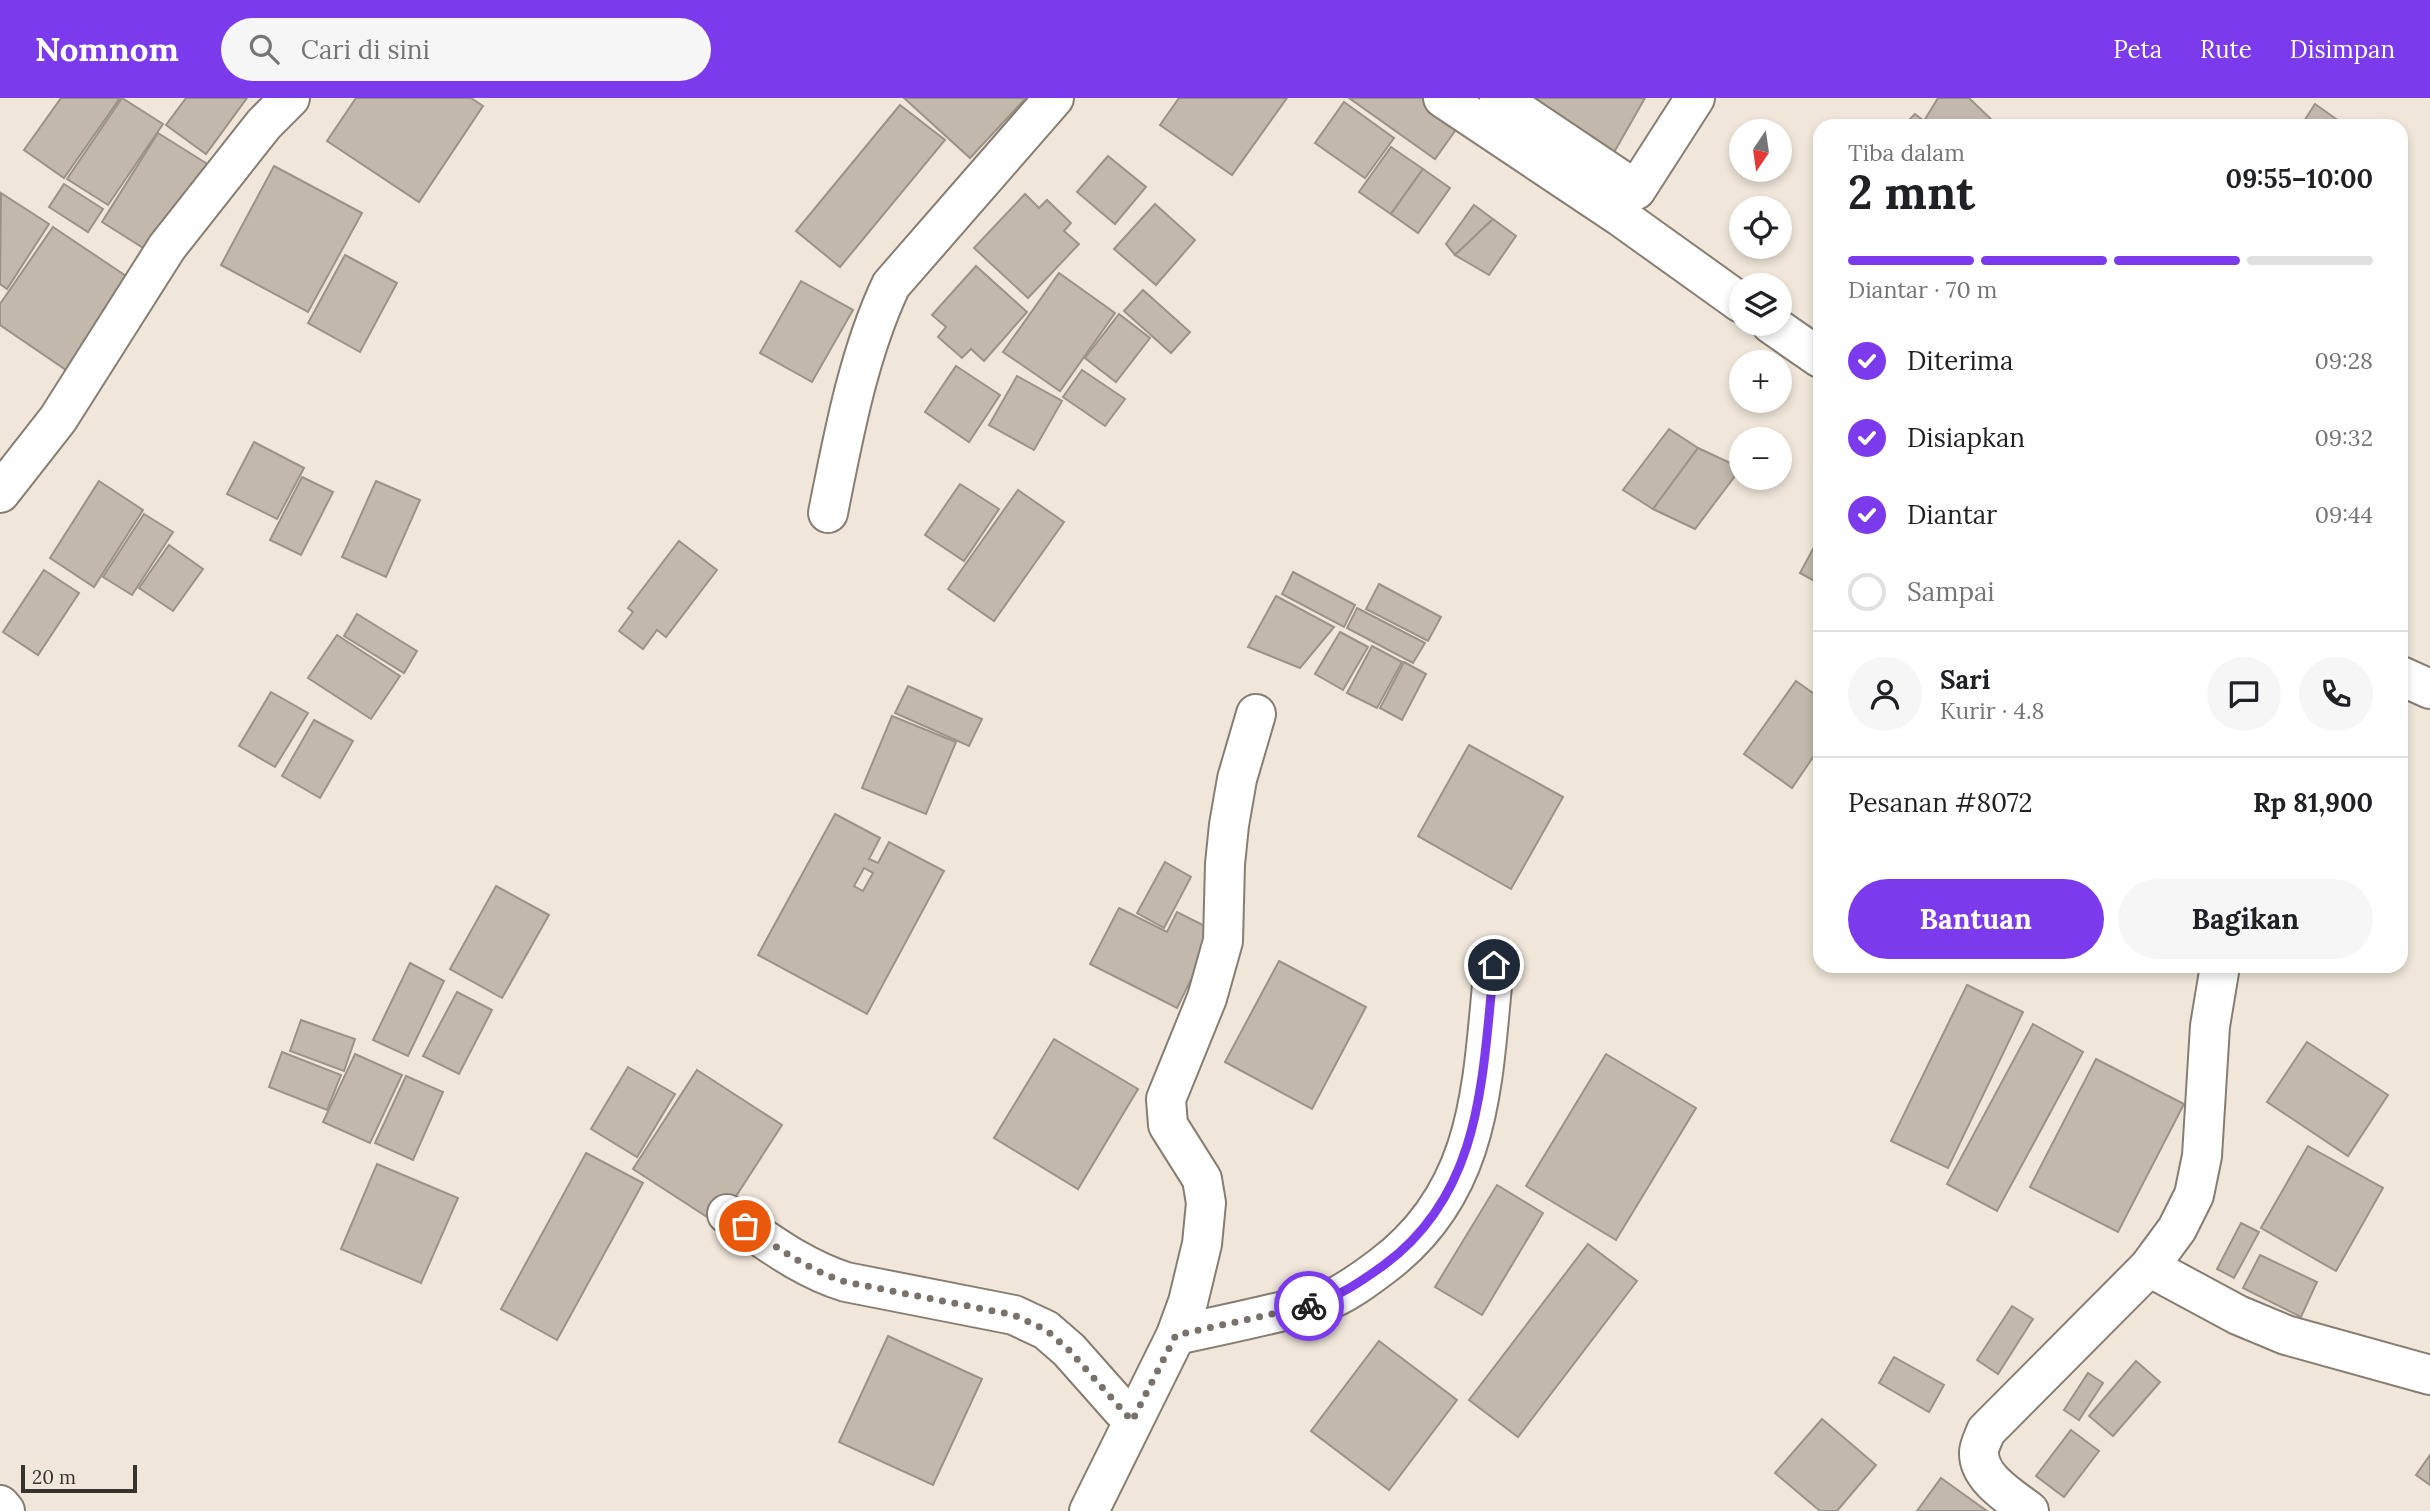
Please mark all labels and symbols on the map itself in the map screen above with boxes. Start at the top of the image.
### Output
north arrow [1729,119,1792,182]
pin [1464,935,1524,995]
pin [715,1196,775,1256]
courier [1274,1271,1344,1341]
scale bar [21,1462,136,1494]

